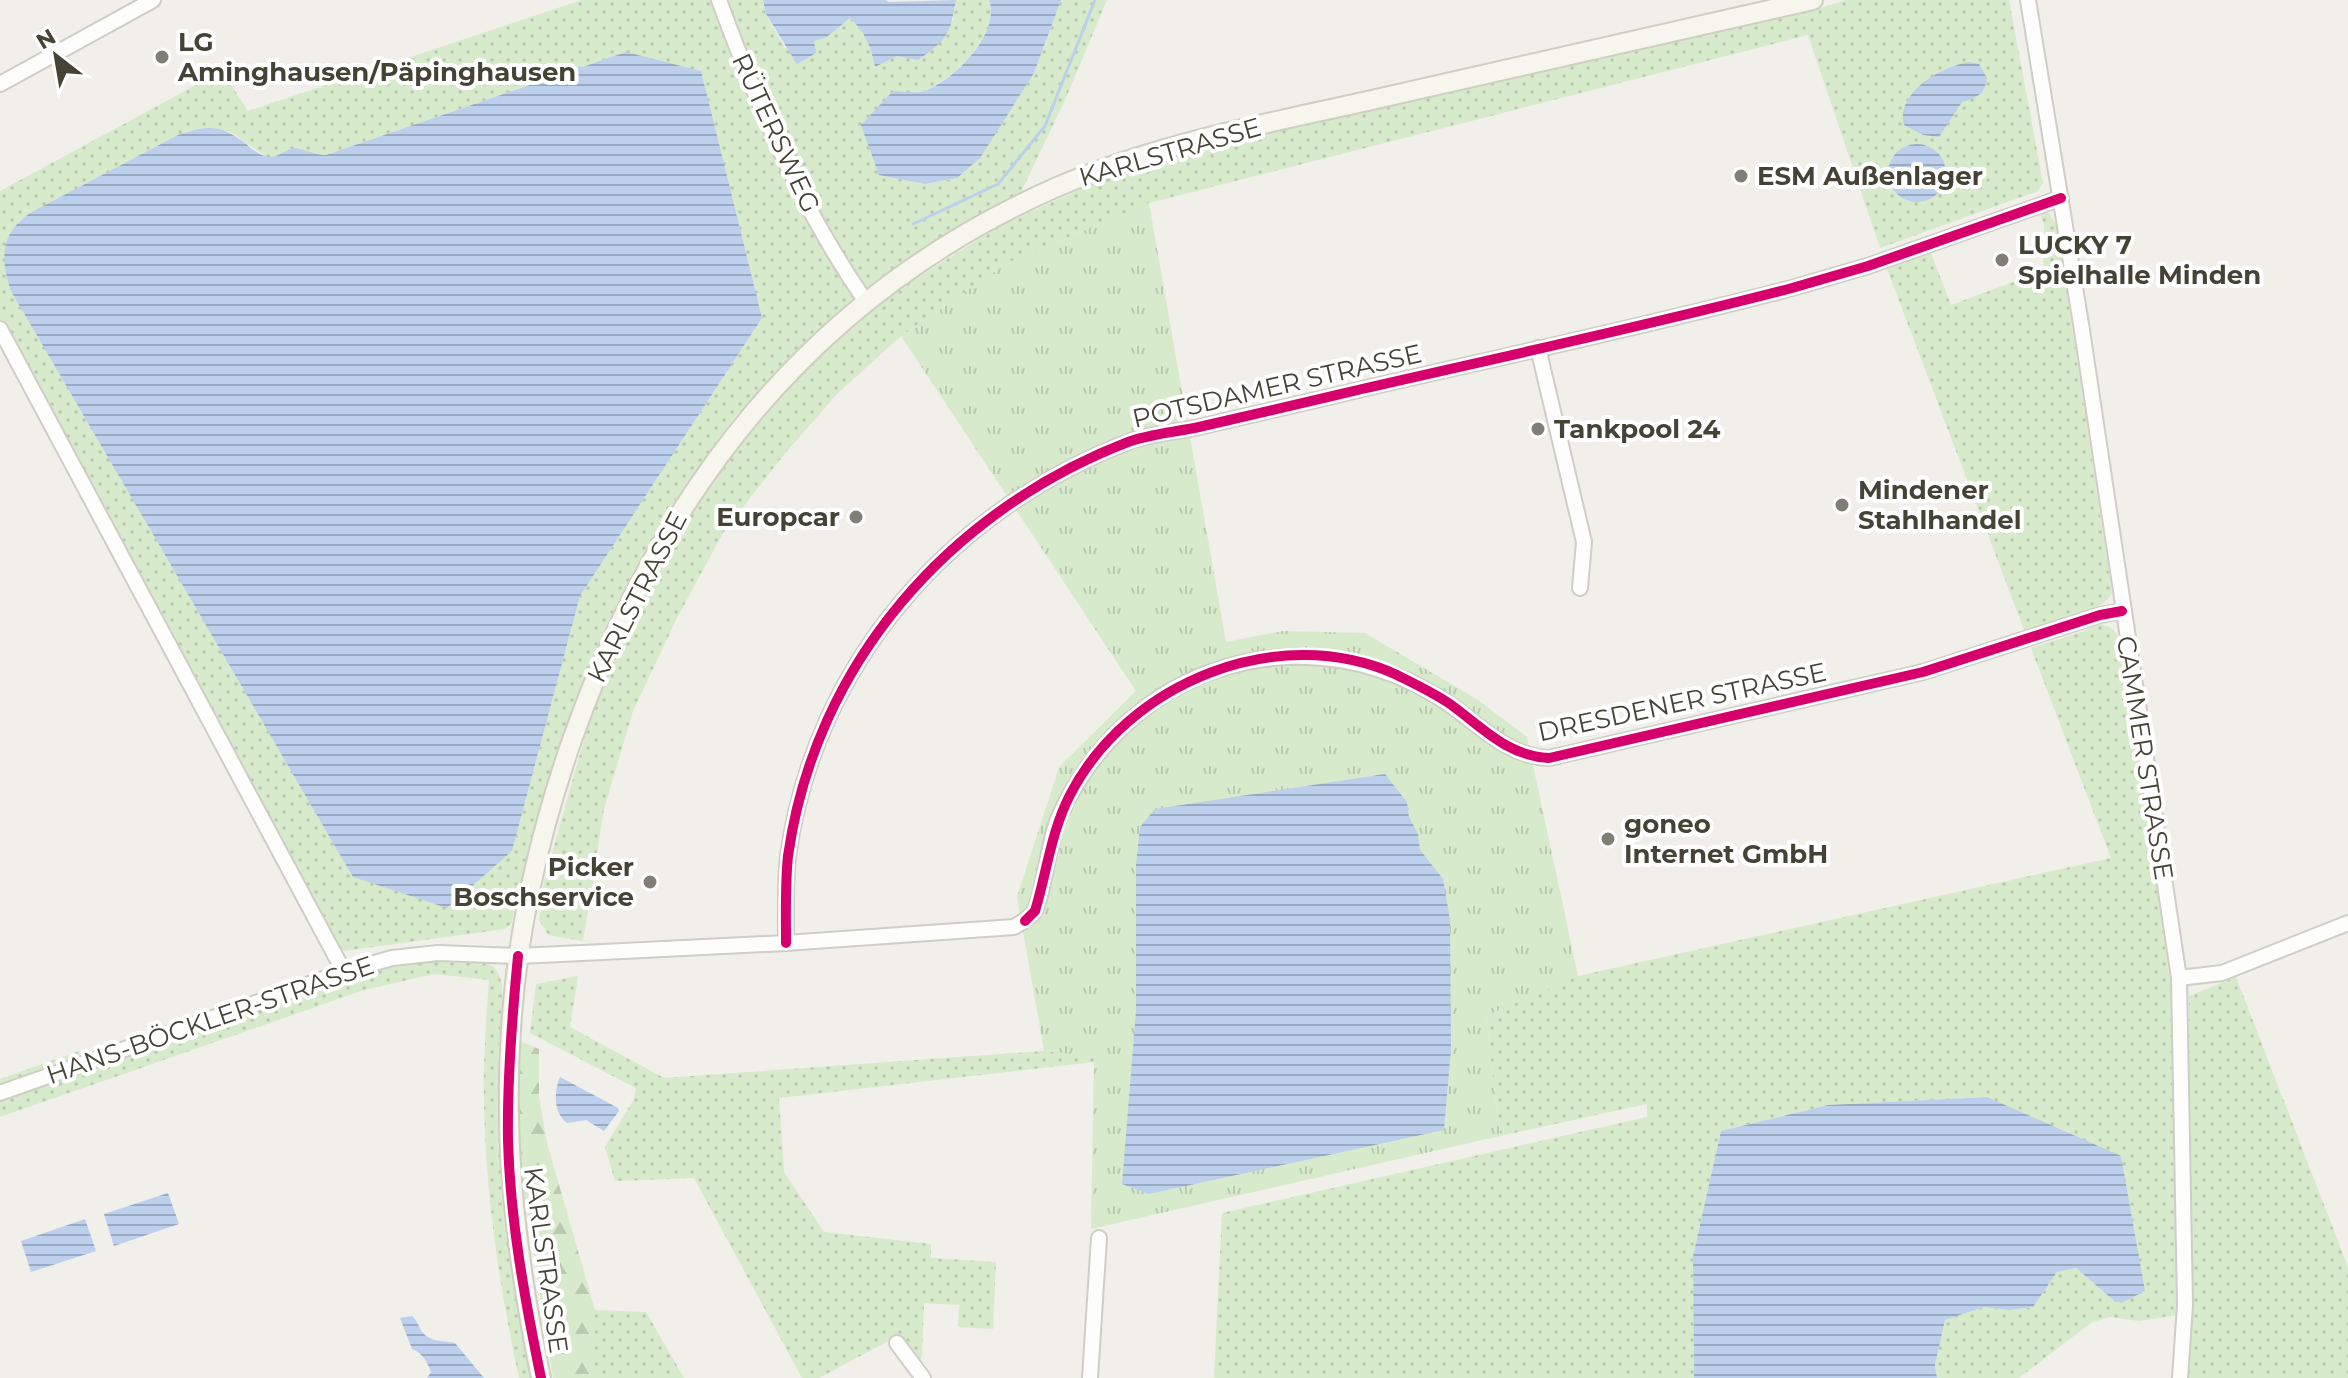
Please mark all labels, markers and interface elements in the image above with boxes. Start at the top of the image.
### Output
north arrow [16,16,96,96]
text: N [31,23,61,55]
place label: LG Aminghausen/Päpinghausen [177,26,576,88]
marker: LG Aminghausen/Päpinghausen [153,48,171,66]
street label: RÜTERSWEG [725,48,827,218]
street label: KARLSTRASSE [1075,111,1265,193]
place label: ESM Außenlager [1757,160,1983,192]
marker: ESM Außenlager [1732,167,1750,185]
place label: LUCKY 7 Spielhalle Minden [2018,229,2261,291]
marker: LUCKY 7 Spielhalle Minden [1993,251,2011,269]
street label: POTSDAMER STRASSE [1129,337,1425,435]
place label: Tankpool 24 [1554,413,1721,445]
marker: Tankpool 24 [1529,420,1547,438]
place label: Mindener Stahlhandel [1858,474,2022,536]
marker: Mindener Stahlhandel [1833,496,1851,514]
place label: Europcar [716,501,840,533]
street label: KARLSTRASSE [580,506,694,688]
marker: Europcar [847,508,865,526]
street label: CAMMER STRASSE [2110,634,2180,882]
street label: DRESDENER STRASSE [1535,656,1829,748]
place label: goneo Internet GmbH [1624,808,1828,870]
marker: goneo Internet GmbH [1599,830,1617,848]
place label: Picker Boschservice [453,851,634,913]
marker: Picker Boschservice [641,873,659,891]
street label: HANS-BÖCKLER-STRASSE [42,949,378,1091]
street label: KARLSTRASSE [517,1165,575,1355]

